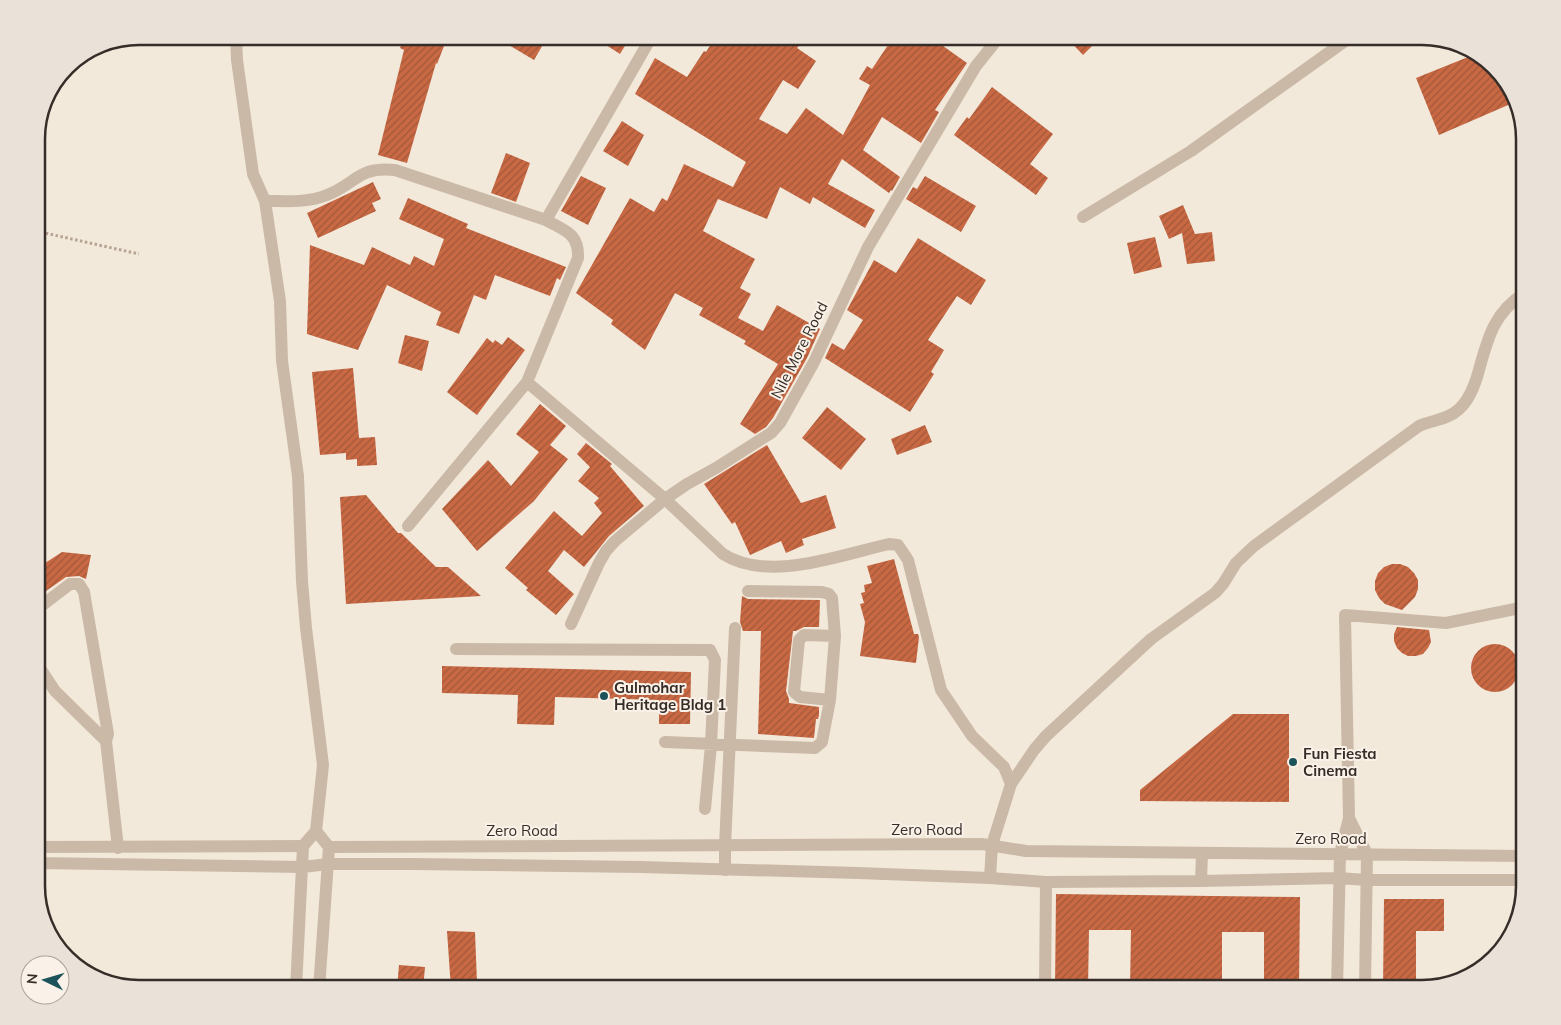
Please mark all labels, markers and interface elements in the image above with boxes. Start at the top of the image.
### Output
street label: Nile More Road [766,298,832,402]
place label: Gulmohar Heritage Bldg 1 [614,678,726,714]
marker: Gulmohar Heritage Bldg 1 [598,690,610,702]
place label: Fun Fiesta Cinema [1303,744,1377,780]
marker: Fun Fiesta Cinema [1287,756,1299,768]
street label: Zero Road [891,820,963,839]
street label: Zero Road [486,821,558,840]
street label: Zero Road [1295,829,1367,848]
north arrow [20,955,70,1005]
text: N [23,973,41,985]

